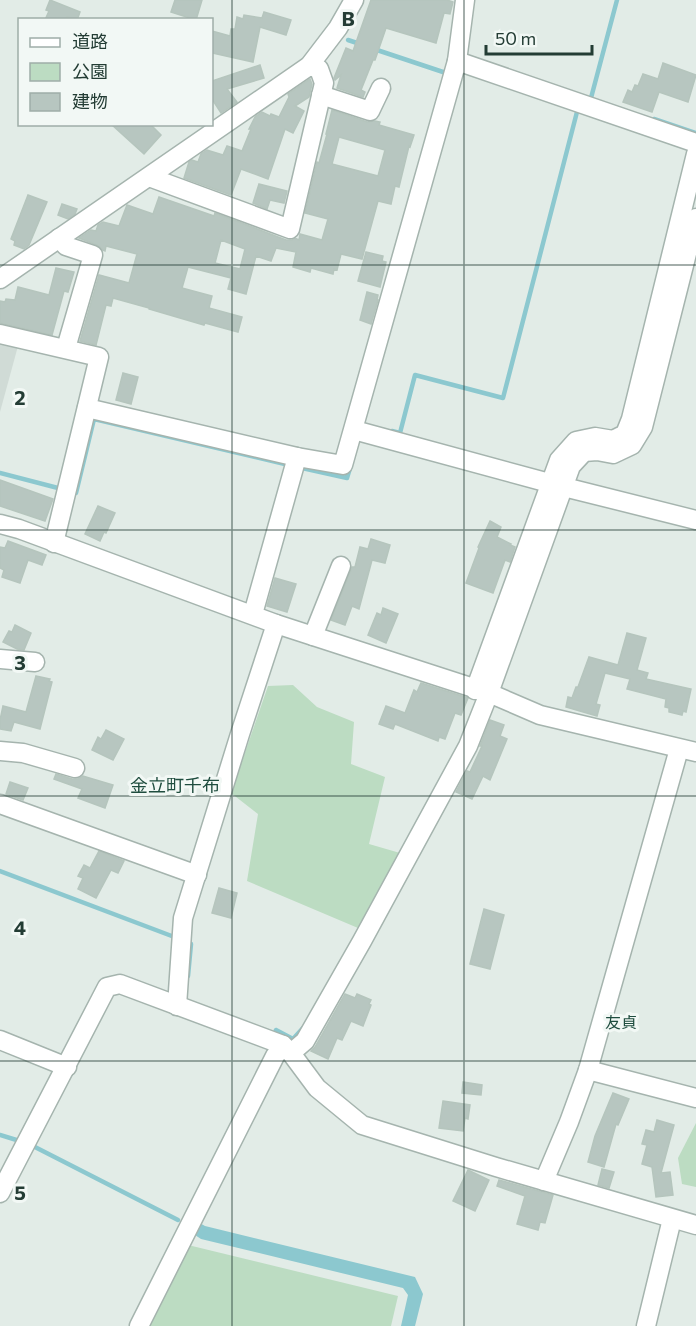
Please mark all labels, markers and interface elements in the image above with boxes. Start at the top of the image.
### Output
text: B [341,6,355,30]
legend [18,18,213,126]
scale bar [486,18,592,56]
text: 50 m [495,27,536,49]
text: 道路 [72,30,108,52]
text: 公園 [72,60,108,82]
text: 建物 [72,90,108,112]
text: 2 [14,385,26,409]
text: 3 [14,650,26,674]
district label: 金立町千布 [130,774,220,796]
text: 4 [14,915,26,939]
district label: 友貞 [605,1012,637,1031]
text: 5 [14,1180,26,1204]

